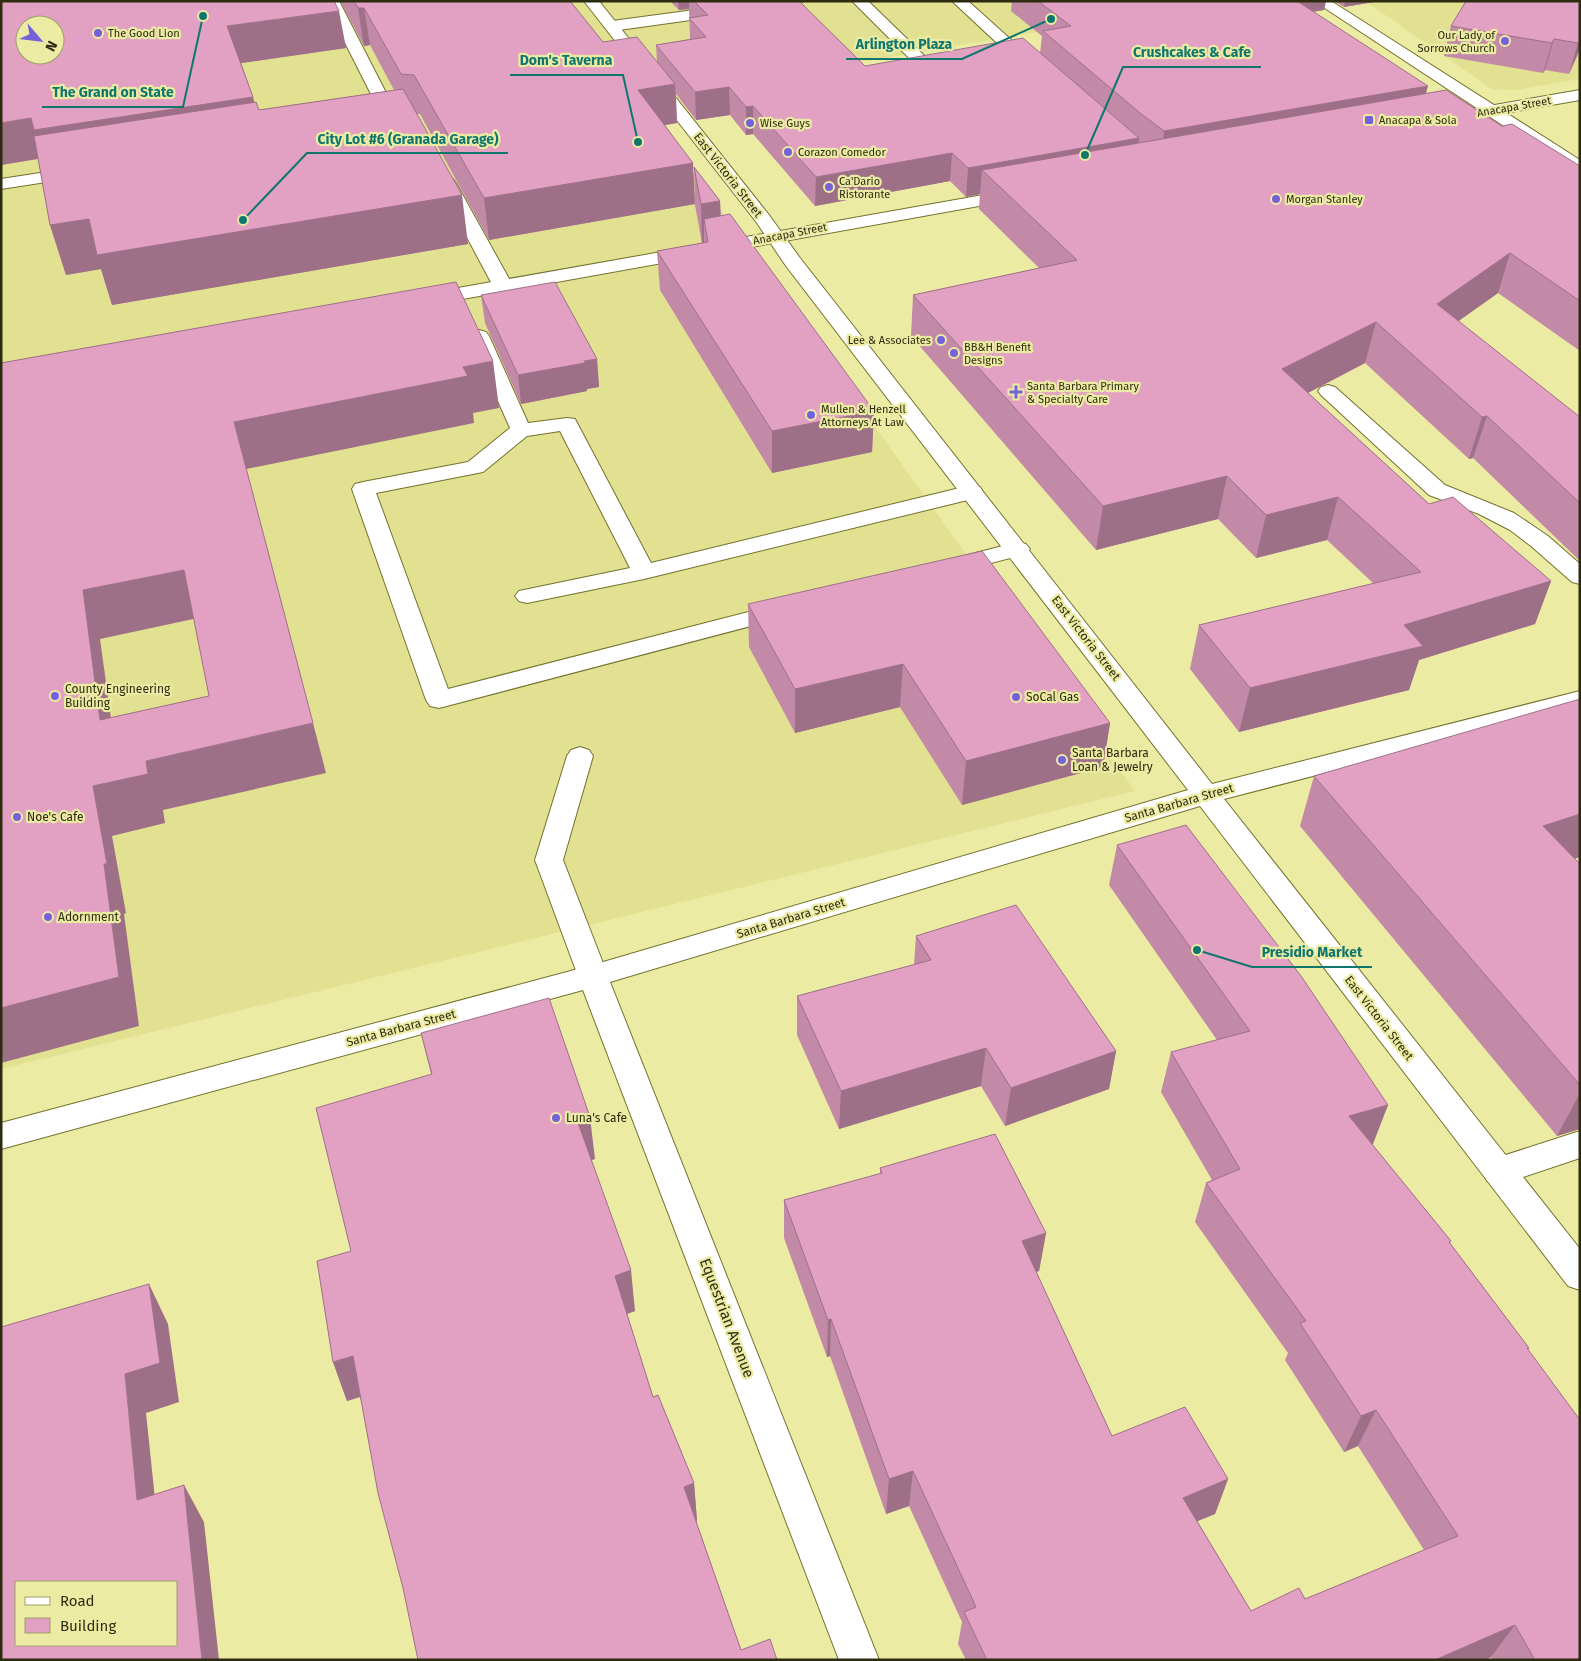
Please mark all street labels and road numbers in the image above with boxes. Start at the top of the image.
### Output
street label: Anacapa Street [1476,94,1552,120]
street label: East Victoria Street [691,130,766,220]
street label: Anacapa Street [752,220,828,248]
street label: East Victoria Street [1049,593,1124,683]
street label: Santa Barbara Street [1123,781,1236,825]
street label: Santa Barbara Street [735,895,847,941]
street label: East Victoria Street [1342,973,1417,1063]
street label: Santa Barbara Street [345,1007,458,1049]
street label: Equestrian Avenue [696,1256,758,1380]

